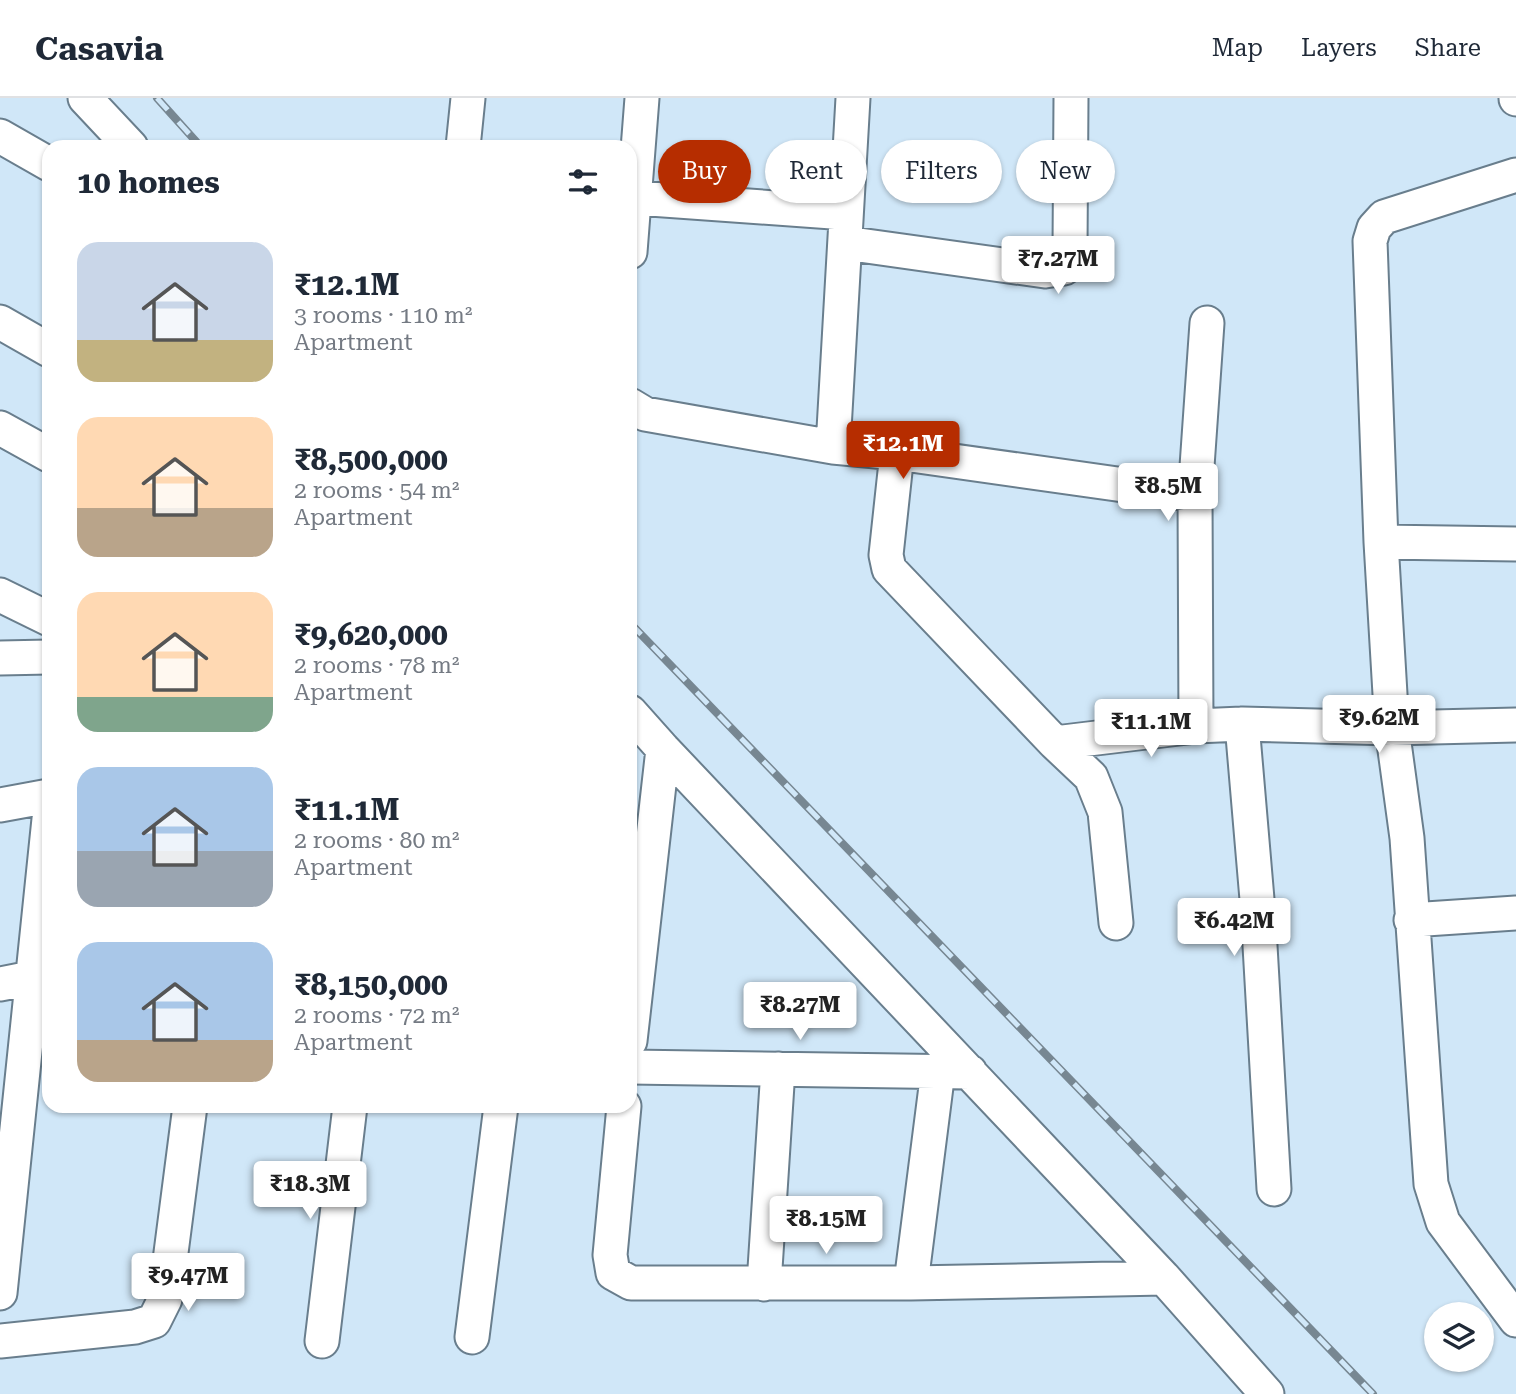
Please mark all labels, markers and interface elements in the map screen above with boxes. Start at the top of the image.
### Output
text: Casavia [35,29,164,68]
text: Map [1212,34,1263,62]
text: Layers [1301,34,1377,62]
text: Share [1415,34,1481,62]
chip: Buy [658,140,751,203]
chip: Rent [765,140,867,203]
chip: Filters [881,140,1002,203]
chip: New [1016,140,1115,203]
icon: filters [564,163,602,201]
text: 10 homes [77,165,220,200]
pin: ₹7.27M [1001,236,1115,296]
text: ₹7.27M [1018,245,1098,272]
text: ₹12.1M [294,267,400,302]
icon: home [133,270,217,354]
text: 3 rooms · 110 m² [294,302,472,329]
text: Apartment [294,329,413,356]
pin: ₹12.1M [846,422,960,481]
text: ₹12.1M [863,430,943,457]
text: ₹8,500,000 [294,442,448,477]
icon: home [133,445,217,529]
pin: ₹8.5M [1119,464,1217,523]
text: ₹8.5M [1134,472,1202,499]
text: 2 rooms · 54 m² [294,477,460,504]
text: Apartment [294,504,413,531]
text: ₹9,620,000 [294,617,448,652]
icon: home [133,620,217,704]
text: 2 rooms · 78 m² [294,652,460,679]
text: Apartment [294,679,413,706]
pin: ₹9.62M [1322,696,1436,755]
pin: ₹11.1M [1094,700,1208,759]
text: ₹9.62M [1339,704,1419,731]
text: ₹11.1M [1111,708,1191,735]
text: ₹11.1M [294,792,400,827]
icon: home [133,795,217,879]
text: 2 rooms · 80 m² [294,827,460,854]
text: Apartment [294,854,413,881]
pin: ₹6.42M [1177,898,1291,958]
text: ₹6.42M [1194,907,1274,934]
text: ₹8,150,000 [294,967,448,1002]
icon: home [133,970,217,1054]
pin: ₹8.27M [743,982,857,1042]
text: ₹8.27M [760,991,840,1018]
text: 2 rooms · 72 m² [294,1002,460,1029]
text: Apartment [294,1029,413,1056]
pin: ₹18.3M [253,1162,367,1221]
text: ₹18.3M [270,1170,350,1197]
pin: ₹8.15M [769,1196,883,1256]
text: ₹8.15M [786,1205,866,1232]
pin: ₹9.47M [131,1254,245,1313]
text: ₹9.47M [148,1262,228,1289]
map controls [1424,1302,1494,1372]
button: layers [1424,1302,1494,1372]

